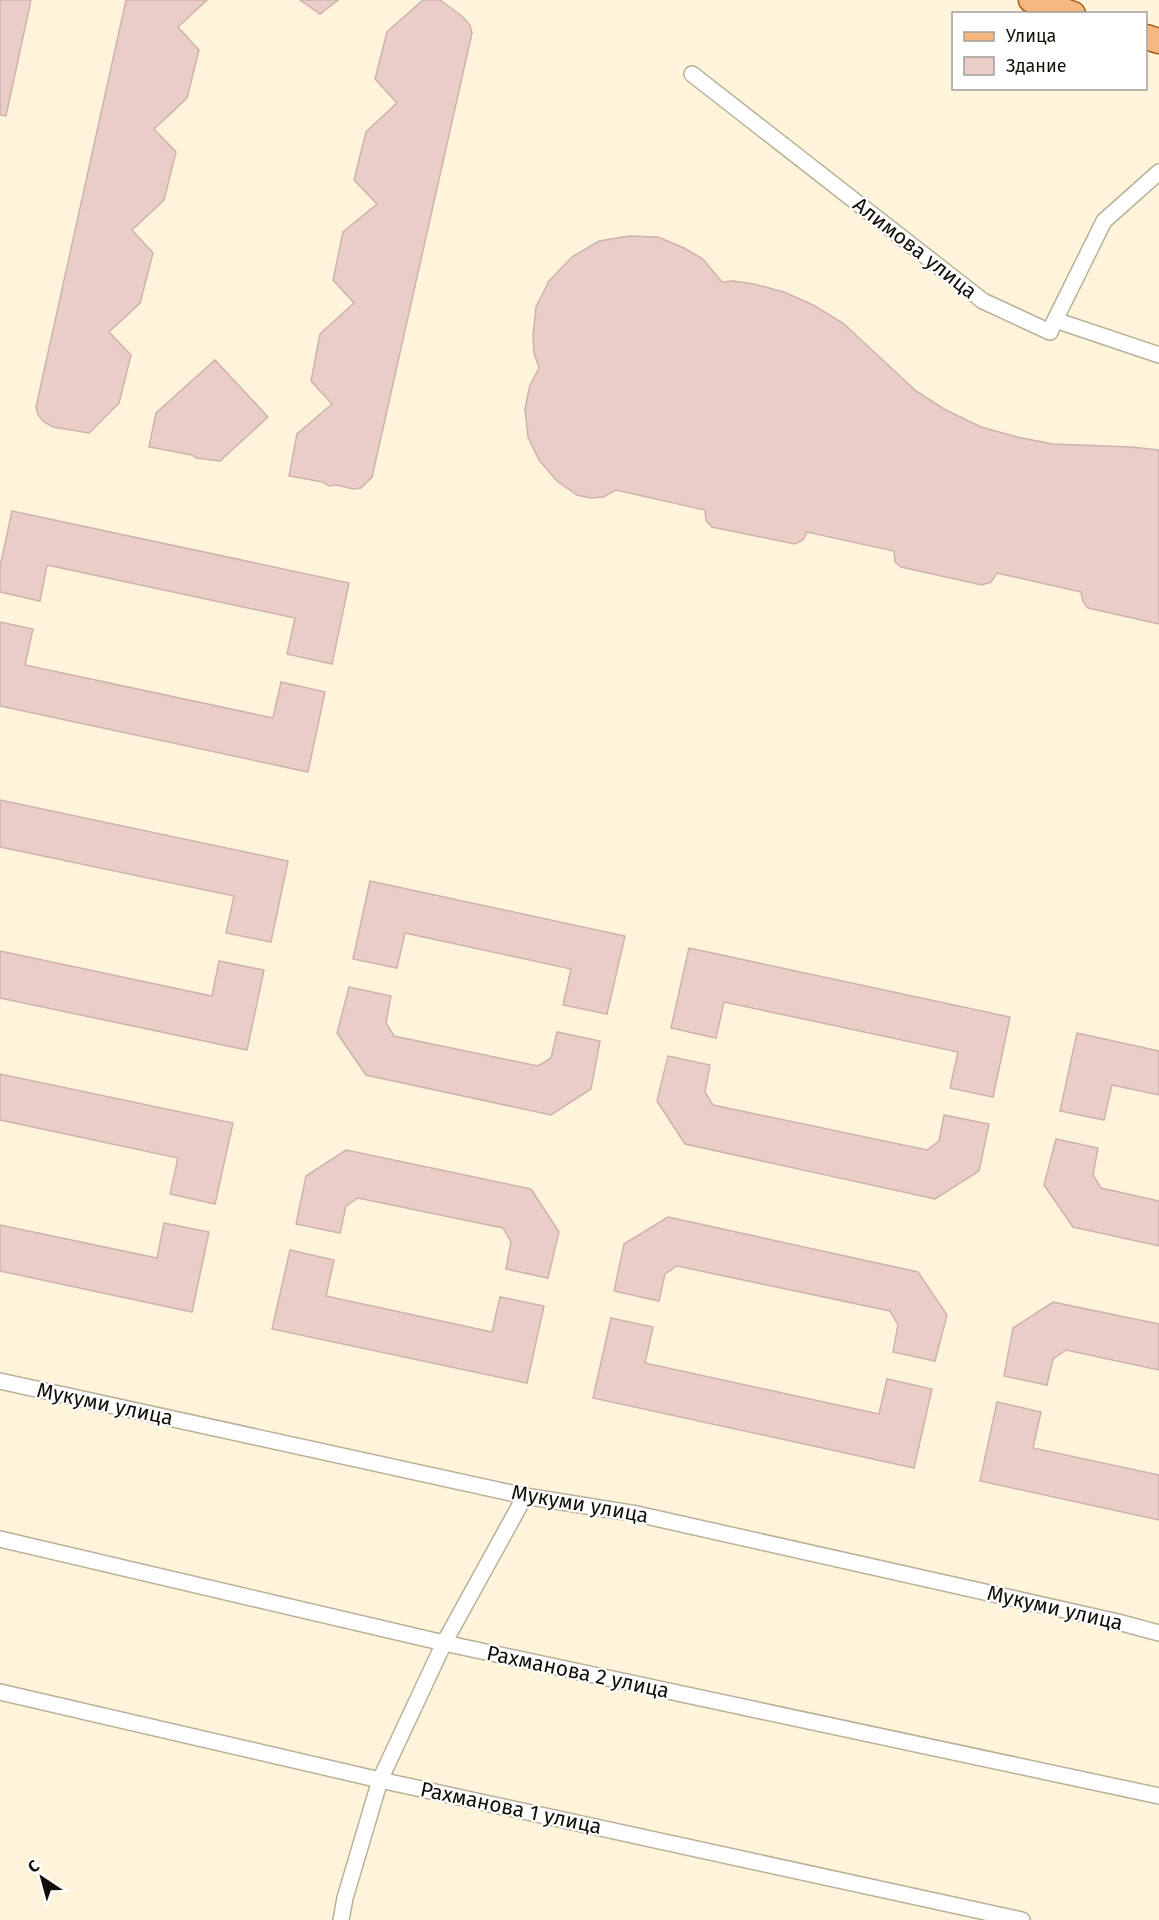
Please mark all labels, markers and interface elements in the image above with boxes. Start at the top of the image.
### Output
legend [952,12,1147,90]
text: Улица [1006,25,1056,47]
text: Здание [1006,55,1067,77]
street label: Алимова улица [848,192,982,304]
street label: Мукуми улица [35,1377,175,1431]
street label: Мукуми улица [509,1479,651,1529]
street label: Мукуми улица [985,1580,1125,1636]
street label: Рахманова 2 улица [484,1640,672,1704]
street label: Рахманова 1 улица [418,1776,604,1840]
north arrow [12,1848,72,1908]
text: С [24,1855,43,1877]

